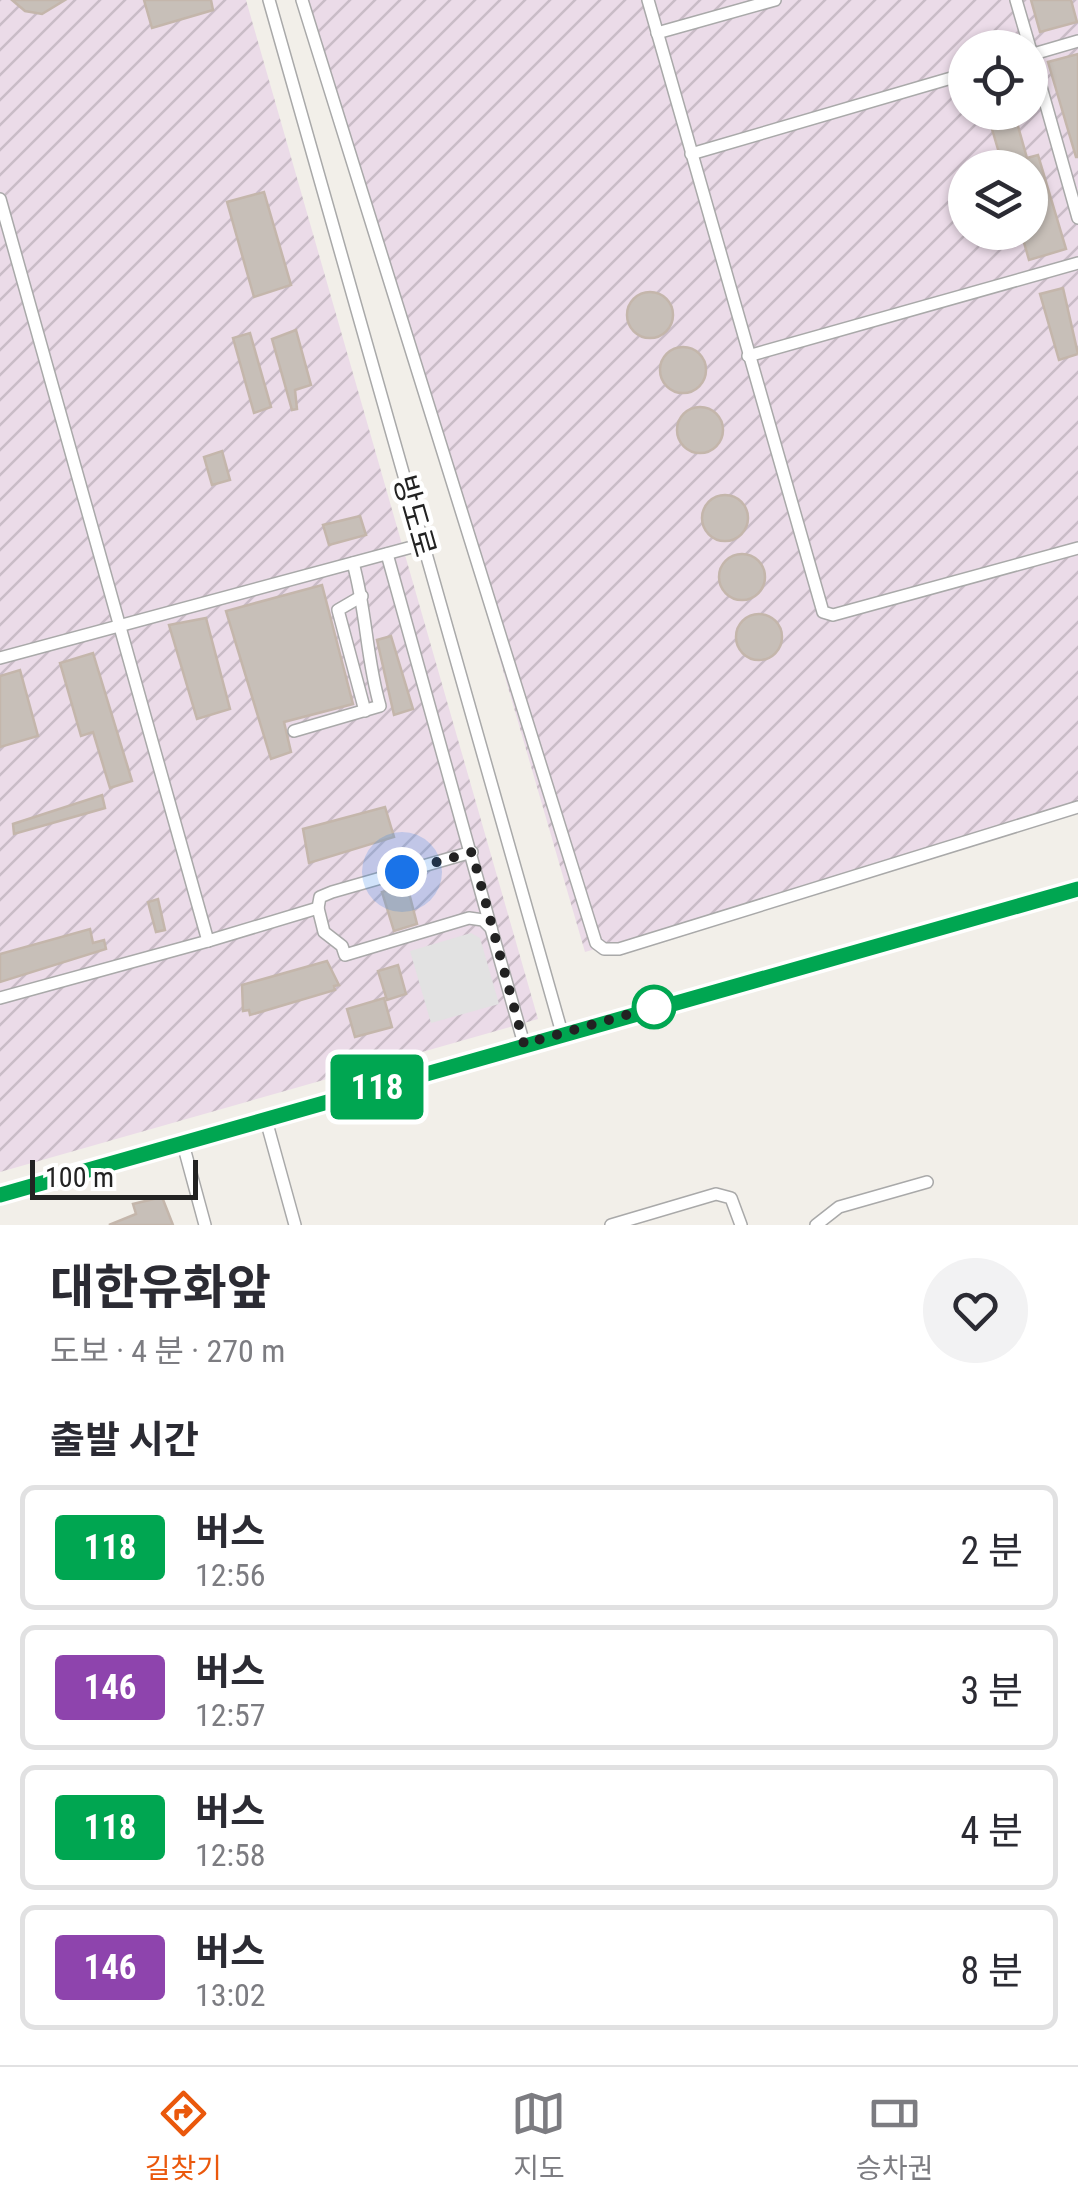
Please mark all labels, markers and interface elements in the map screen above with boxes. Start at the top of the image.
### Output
map controls [948,30,1048,250]
button: locate [948,30,1048,130]
button: layers [948,150,1048,250]
street label: 방도로 [387,471,443,561]
your location [377,847,427,897]
unlabelled marker [633,986,675,1028]
line badge: 118 [320,1054,434,1120]
text: 118 [350,1067,404,1108]
scale bar [30,1155,198,1200]
text: 100 m [45,1161,114,1194]
button: heart [923,1258,1028,1363]
text: 대한유화앞 [50,1259,271,1316]
text: 도보 · 4 분 · 270 m [50,1332,285,1370]
text: 출발 시간 [50,1418,199,1462]
text: 버스 [195,1510,265,1554]
text: 118 [83,1527,137,1568]
text: 2 분 [961,1529,1023,1573]
text: 12:56 [195,1556,266,1594]
text: 버스 [195,1650,265,1694]
text: 146 [83,1667,137,1708]
text: 3 분 [961,1669,1023,1713]
text: 12:57 [195,1696,266,1734]
text: 버스 [195,1790,265,1834]
text: 118 [83,1807,137,1848]
text: 4 분 [961,1809,1023,1853]
text: 12:58 [195,1836,266,1874]
text: 버스 [195,1930,265,1974]
text: 146 [83,1947,137,1988]
text: 8 분 [961,1949,1023,1993]
text: 13:02 [195,1976,266,2014]
tab: 길찾기 [145,2086,222,2186]
tab: 지도 [511,2086,566,2186]
tab: 승차권 [856,2086,933,2186]

